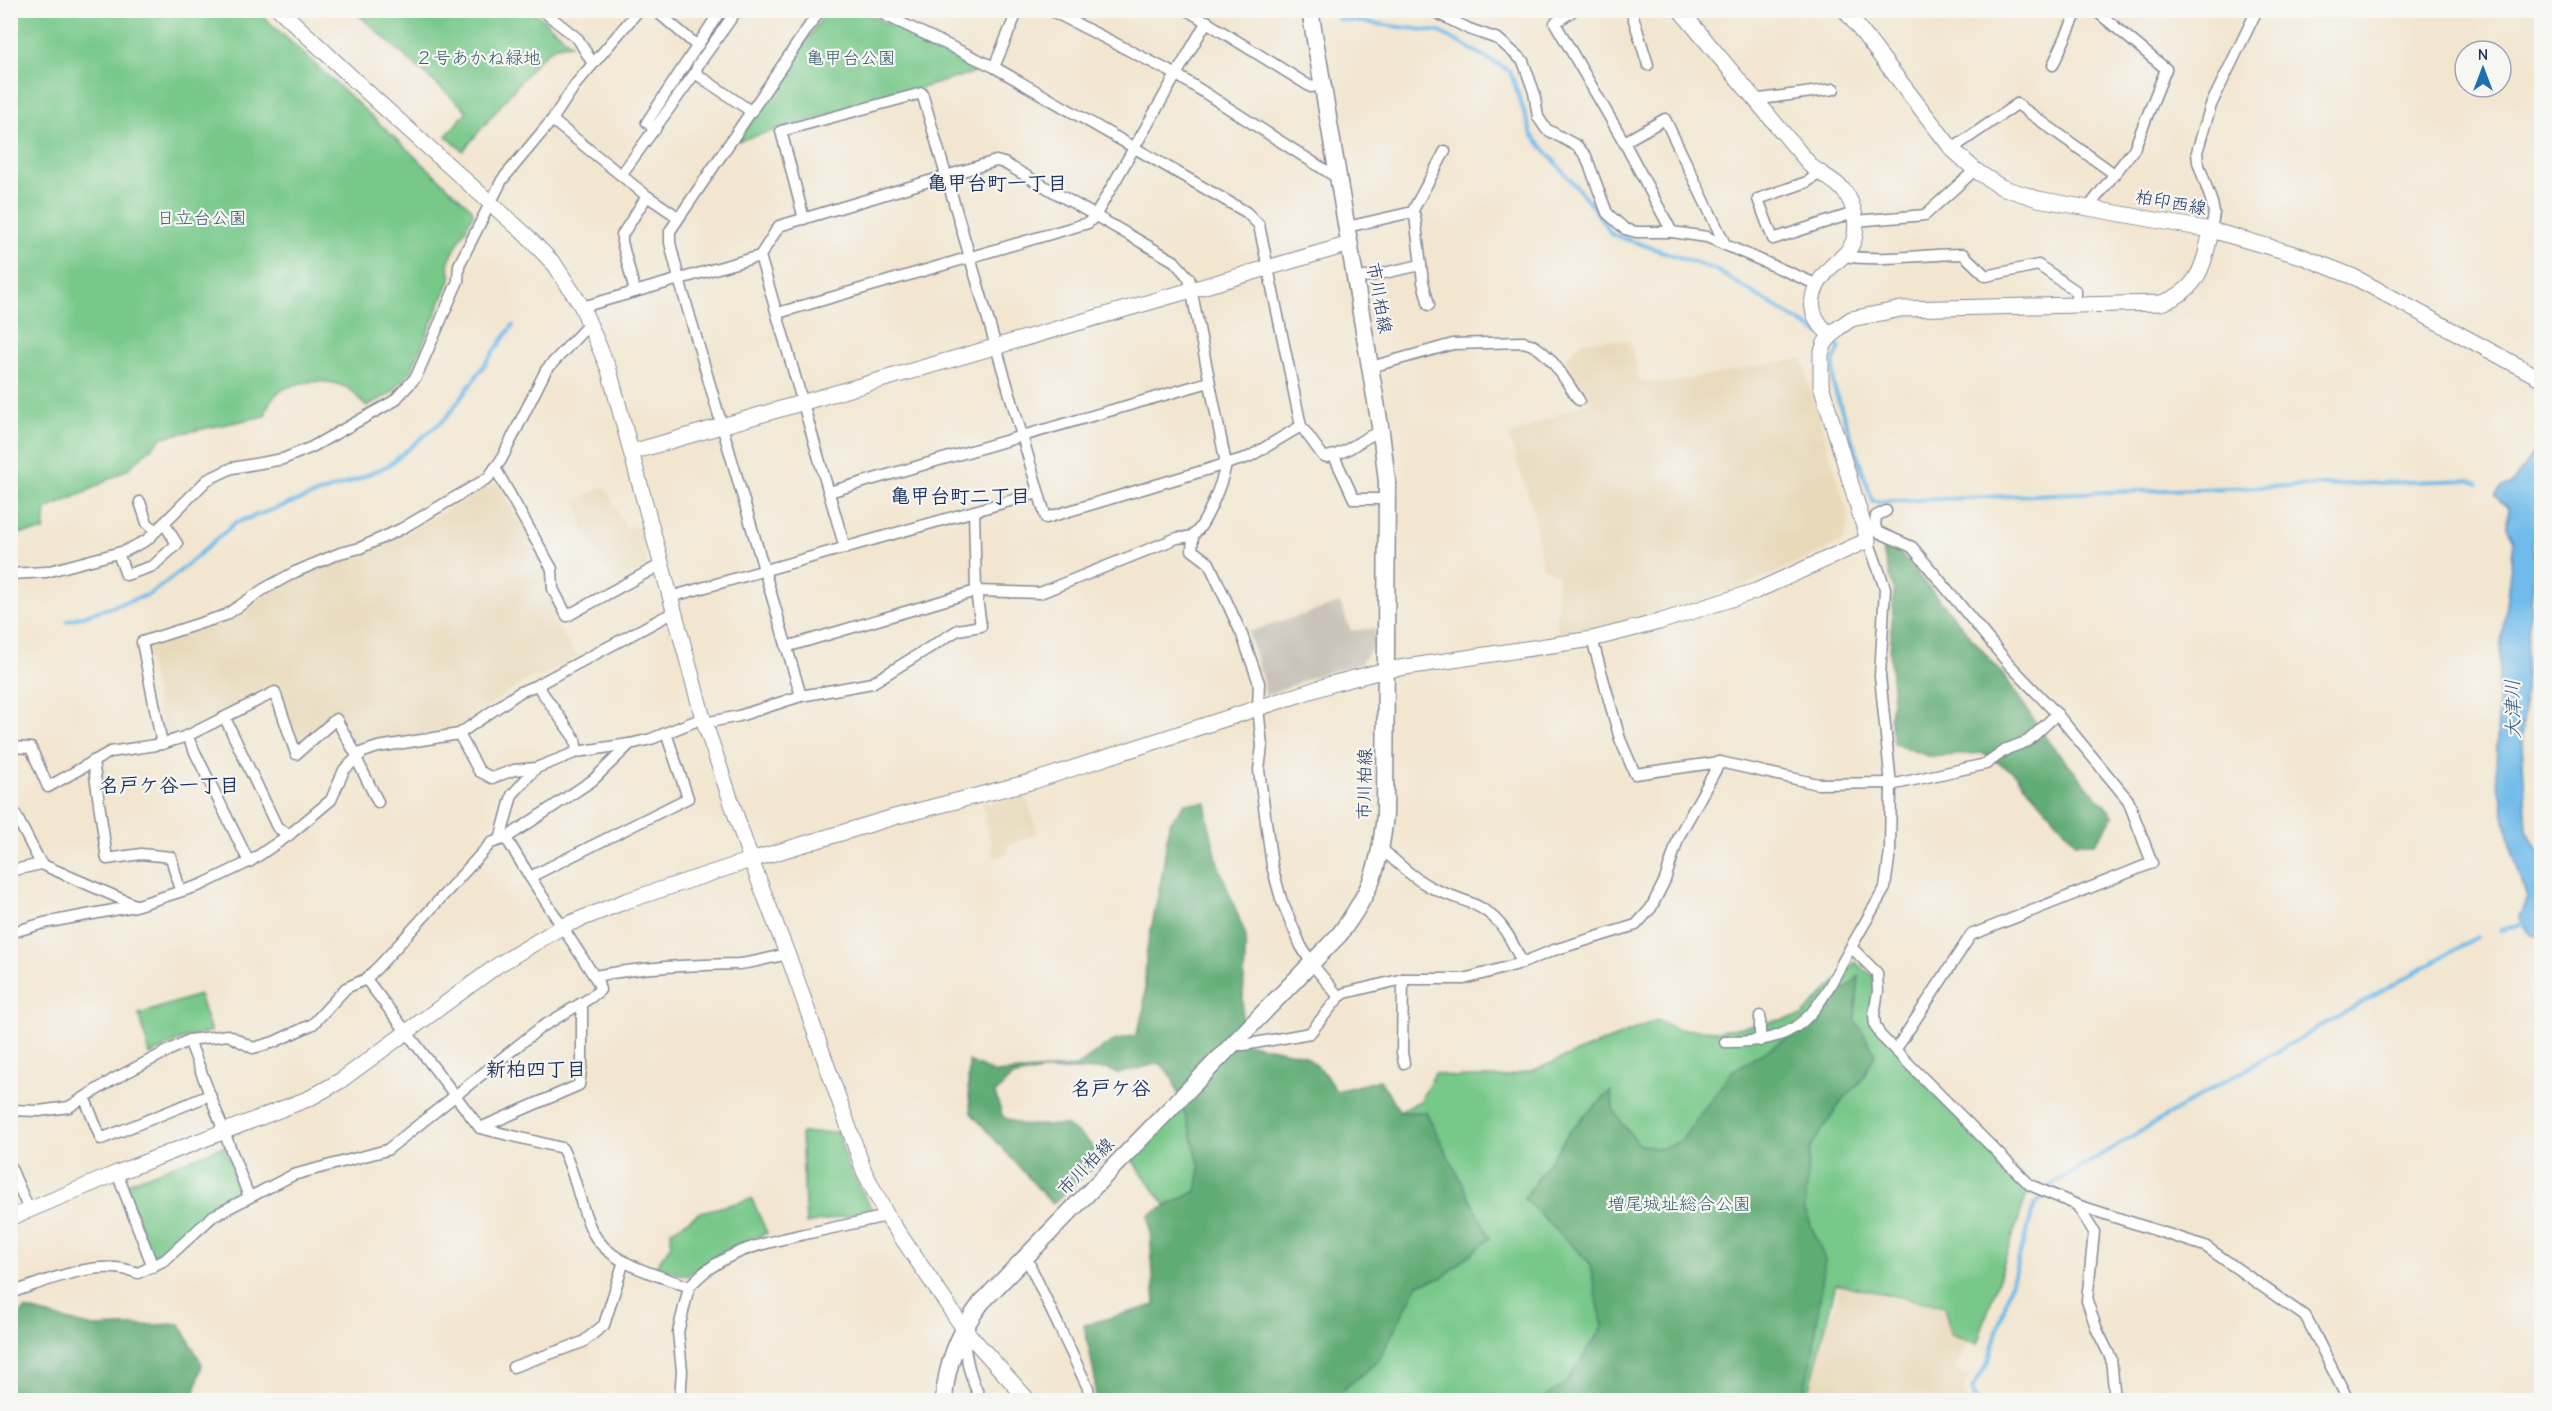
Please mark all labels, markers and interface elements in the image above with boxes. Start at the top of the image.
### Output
north arrow [2453,39,2513,99]
text: N [2478,46,2488,64]
park label: ２号あかね緑地 [415,48,541,69]
park label: 亀甲台公園 [806,48,896,69]
district label: 亀甲台町一丁目 [927,172,1067,195]
street label: 柏印西線 [2134,186,2208,220]
park label: 日立台公園 [157,208,247,229]
street label: 市川柏線 [1362,261,1396,335]
district label: 亀甲台町二丁目 [890,485,1030,508]
water label: 大津川 [2501,679,2525,739]
street label: 市川柏線 [1354,748,1376,820]
district label: 名戸ケ谷一丁目 [99,774,239,797]
district label: 新柏四丁目 [486,1058,586,1081]
district label: 名戸ケ谷 [1071,1077,1151,1100]
street label: 市川柏線 [1053,1134,1119,1200]
park label: 増尾城址総合公園 [1607,1194,1751,1215]

